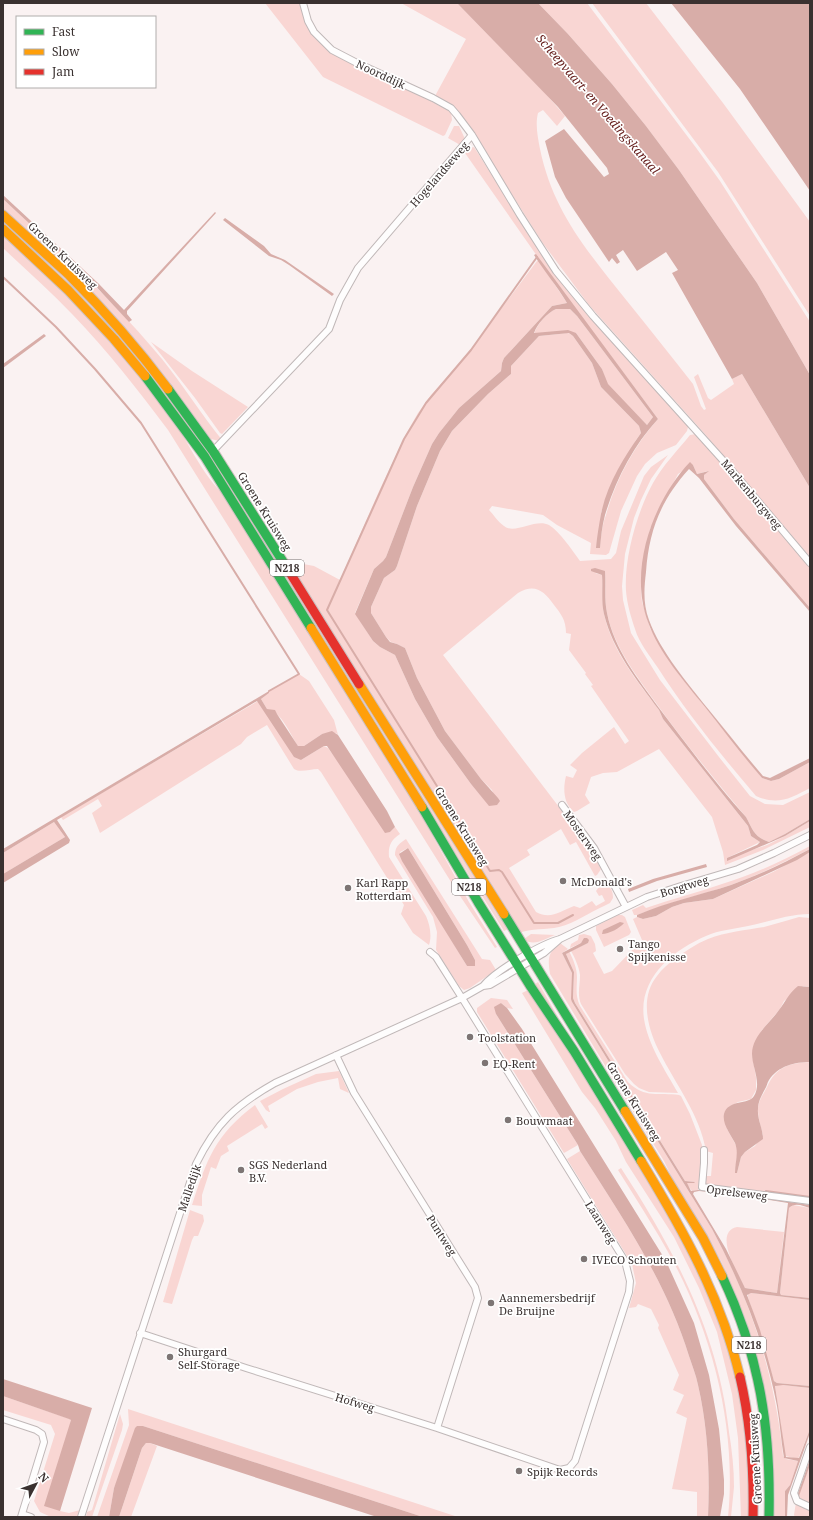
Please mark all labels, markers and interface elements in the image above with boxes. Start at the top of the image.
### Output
legend [16,16,156,88]
text: Fast [52,23,75,40]
water label: Scheepvaart- en Voedingskanaal [532,30,664,178]
text: Slow [52,43,80,60]
street label: Noorddijk [354,56,409,92]
text: Jam [51,63,74,80]
street label: Hogelandseweg [406,138,472,210]
street label: Groene Kruisweg [25,218,101,292]
street label: Markenburgweg [718,456,786,532]
street label: Groene Kruisweg [235,469,295,554]
road number: N218 [270,560,304,576]
street label: Groene Kruisweg [432,784,492,869]
street label: Mosterweg [560,807,606,863]
street label: Borgtweg [658,872,710,900]
place label: McDonald's [571,874,632,889]
place label: Karl Rapp Rotterdam [356,875,412,903]
marker: McDonald's [558,876,568,886]
road number: N218 [452,879,486,895]
marker: Karl Rapp Rotterdam [343,883,353,893]
place label: Tango Spijkenisse [628,936,686,964]
marker: Tango Spijkenisse [615,944,625,954]
place label: Toolstation [478,1030,536,1045]
marker: Toolstation [465,1032,475,1042]
place label: EQ-Rent [493,1056,536,1071]
marker: EQ-Rent [480,1058,490,1068]
street label: Groene Kruisweg [604,1059,664,1144]
place label: Bouwmaat [516,1113,573,1128]
marker: Bouwmaat [503,1115,513,1125]
place label: SGS Nederland B.V. [249,1157,327,1185]
street label: Malledijk [174,1162,204,1214]
marker: SGS Nederland B.V. [236,1165,246,1175]
street label: Oprelseweg [706,1181,769,1203]
street label: Laanweg [582,1198,620,1246]
street label: Puntweg [423,1212,461,1258]
place label: IVECO Schouten [592,1252,677,1267]
marker: IVECO Schouten [579,1254,589,1264]
place label: Aannemersbedrijf De Bruijne [499,1290,596,1318]
marker: Aannemersbedrijf De Bruijne [486,1298,496,1308]
road number: N218 [732,1337,766,1353]
place label: Shurgard Self-Storage [178,1344,240,1372]
marker: Shurgard Self-Storage [165,1352,175,1362]
street label: Hofweg [333,1389,377,1415]
street label: Groene Kruisweg [745,1413,765,1505]
north arrow [16,1464,56,1504]
place label: Spijk Records [527,1464,598,1479]
marker: Spijk Records [514,1466,524,1476]
text: N [35,1469,53,1486]

